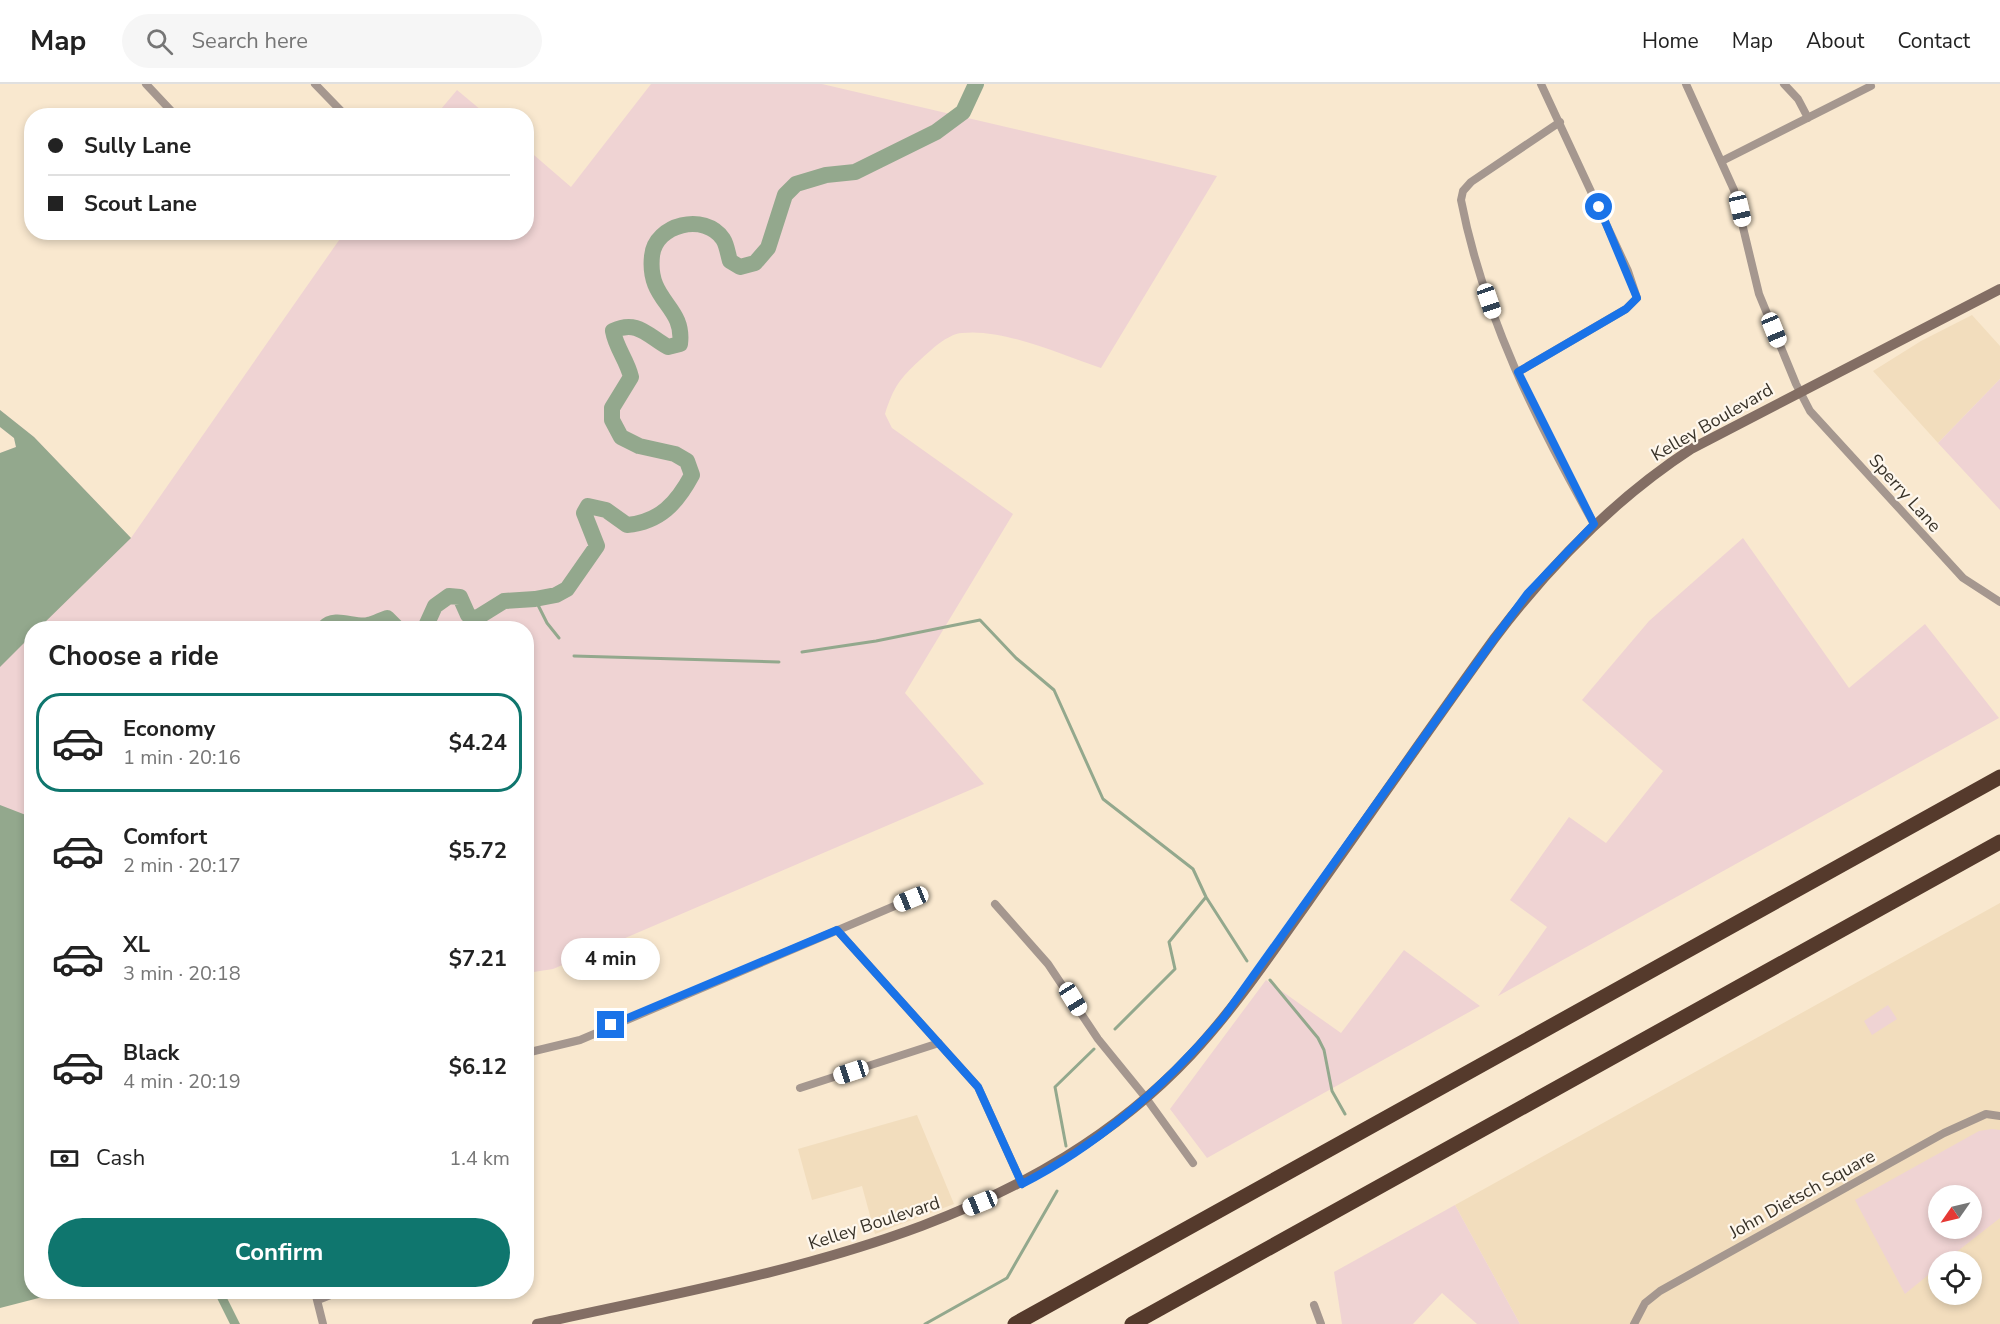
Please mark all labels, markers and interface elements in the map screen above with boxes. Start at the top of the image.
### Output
search box [122,14,542,68]
text: Map [30,22,86,60]
icon: search [143,25,176,58]
text: Search here [191,26,308,56]
text: Home [1642,27,1699,55]
text: Map [1732,27,1773,55]
text: About [1806,27,1864,55]
text: Contact [1897,27,1970,55]
text: Sully Lane [84,131,191,161]
text: Scout Lane [84,189,197,219]
car [1727,189,1753,229]
route start [1585,193,1612,220]
car [1475,281,1503,321]
car [1759,310,1789,350]
street label: Kelley Boulevard [1647,377,1777,467]
street label: Sperry Lane [1863,449,1947,537]
text: Choose a ride [48,638,219,675]
text: Economy [123,714,215,744]
icon: car [51,716,105,770]
text: $4.24 [449,728,507,758]
text: 1 min · 20:16 [123,744,241,771]
text: Comfort [123,822,207,852]
icon: car [51,824,105,878]
text: $5.72 [449,836,507,866]
text: 2 min · 20:17 [123,852,241,879]
car [891,884,931,914]
text: XL [123,930,150,960]
icon: car [51,932,105,986]
callout: 4 min [562,938,660,980]
text: $7.21 [449,944,507,974]
text: 4 min [585,945,636,972]
text: 3 min · 20:18 [123,960,241,987]
car [1056,979,1090,1019]
route end [597,1011,624,1038]
text: Black [123,1038,179,1068]
icon: car [51,1040,105,1094]
text: $6.12 [449,1052,507,1082]
car [831,1058,871,1086]
text: 4 min · 20:19 [123,1068,241,1095]
icon: cash [48,1142,81,1175]
text: Cash [96,1143,145,1173]
street label: John Dietsch Square [1724,1144,1879,1245]
text: 1.4 km [449,1145,510,1172]
north arrow [1928,1185,1982,1239]
map controls [1928,1185,1982,1305]
car [960,1188,1000,1218]
street label: Kelley Boulevard [805,1190,943,1256]
button: Confirm [48,1218,510,1287]
button: locate [1928,1251,1982,1305]

